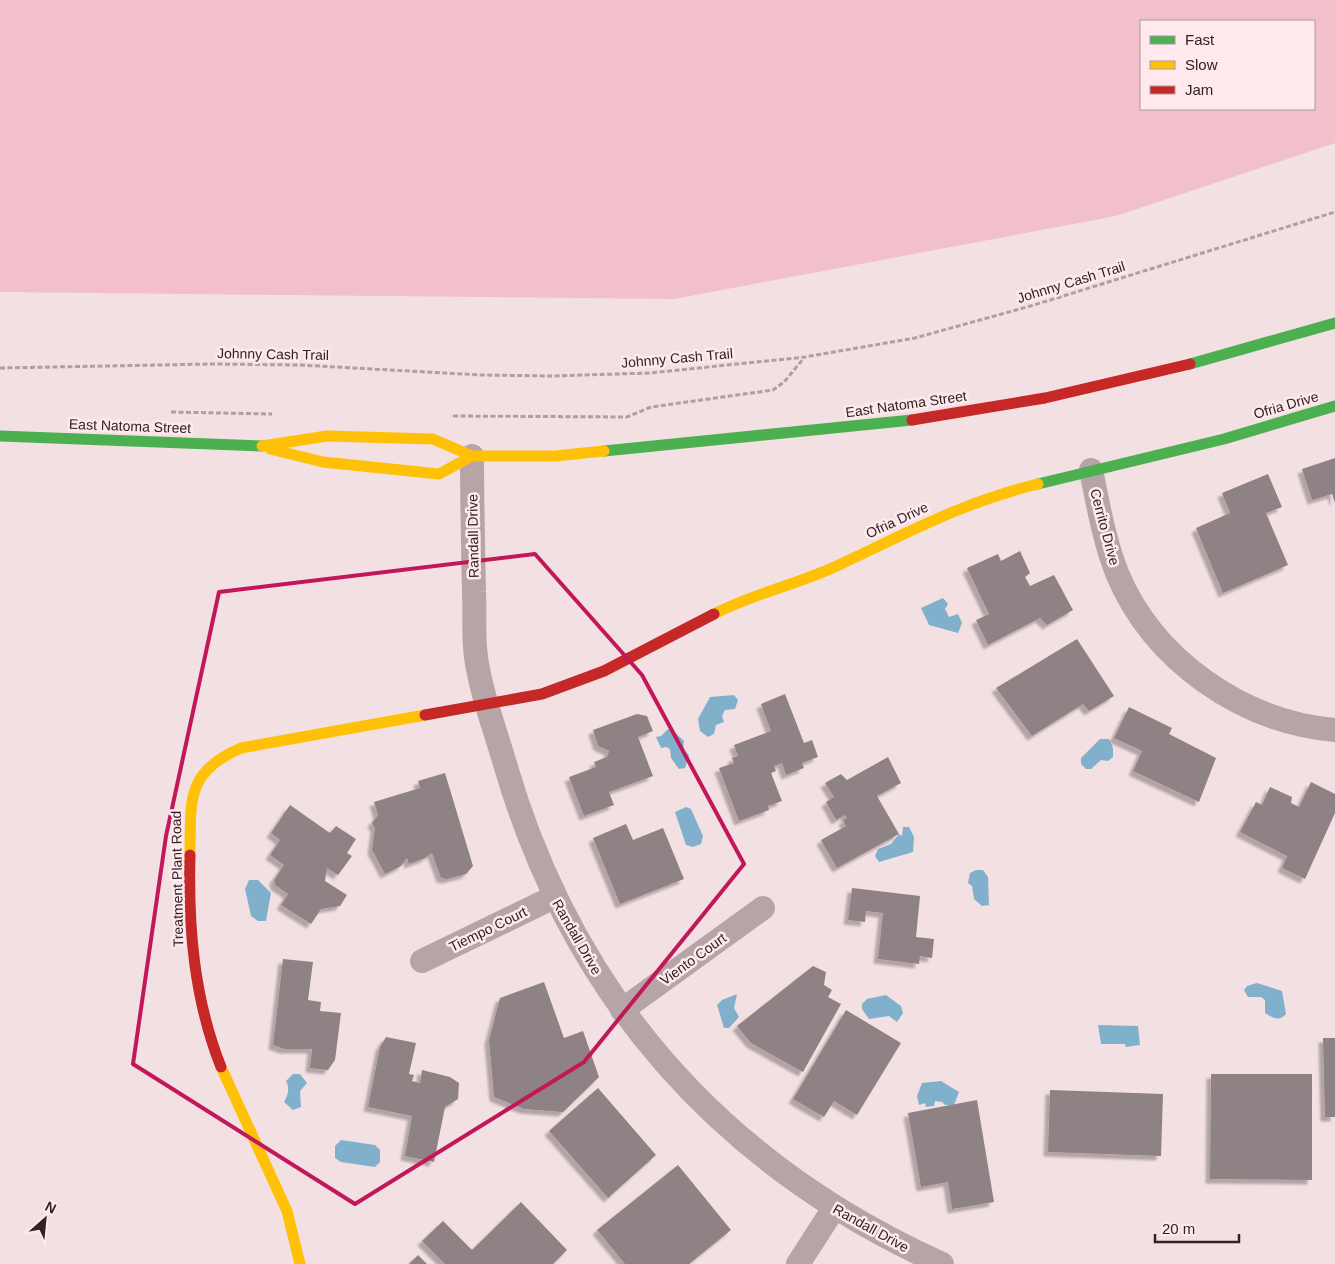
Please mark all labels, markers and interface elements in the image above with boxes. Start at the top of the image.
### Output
legend [1140,20,1315,110]
text: Fast [1185,31,1215,48]
text: Slow [1185,56,1218,73]
text: Jam [1185,81,1213,98]
street label: Johnny Cash Trail [1015,258,1127,306]
street label: Johnny Cash Trail [217,345,329,363]
street label: Johnny Cash Trail [620,345,734,371]
street label: East Natoma Street [844,388,968,420]
street label: Ofria Drive [1252,388,1321,422]
street label: East Natoma Street [69,416,191,436]
street label: Cerrito Drive [1087,487,1123,567]
street label: Randall Drive [464,494,482,578]
street label: Ofria Drive [863,499,931,541]
street label: Treatment Plant Road [168,811,186,947]
street label: Randall Drive [549,897,605,978]
street label: Tiempo Court [447,903,529,955]
street label: Viento Court [657,930,729,988]
north arrow [20,1194,70,1244]
text: N [43,1198,59,1217]
street label: Randall Drive [830,1201,912,1255]
scale bar [1155,1212,1239,1244]
text: 20 m [1162,1220,1195,1237]

